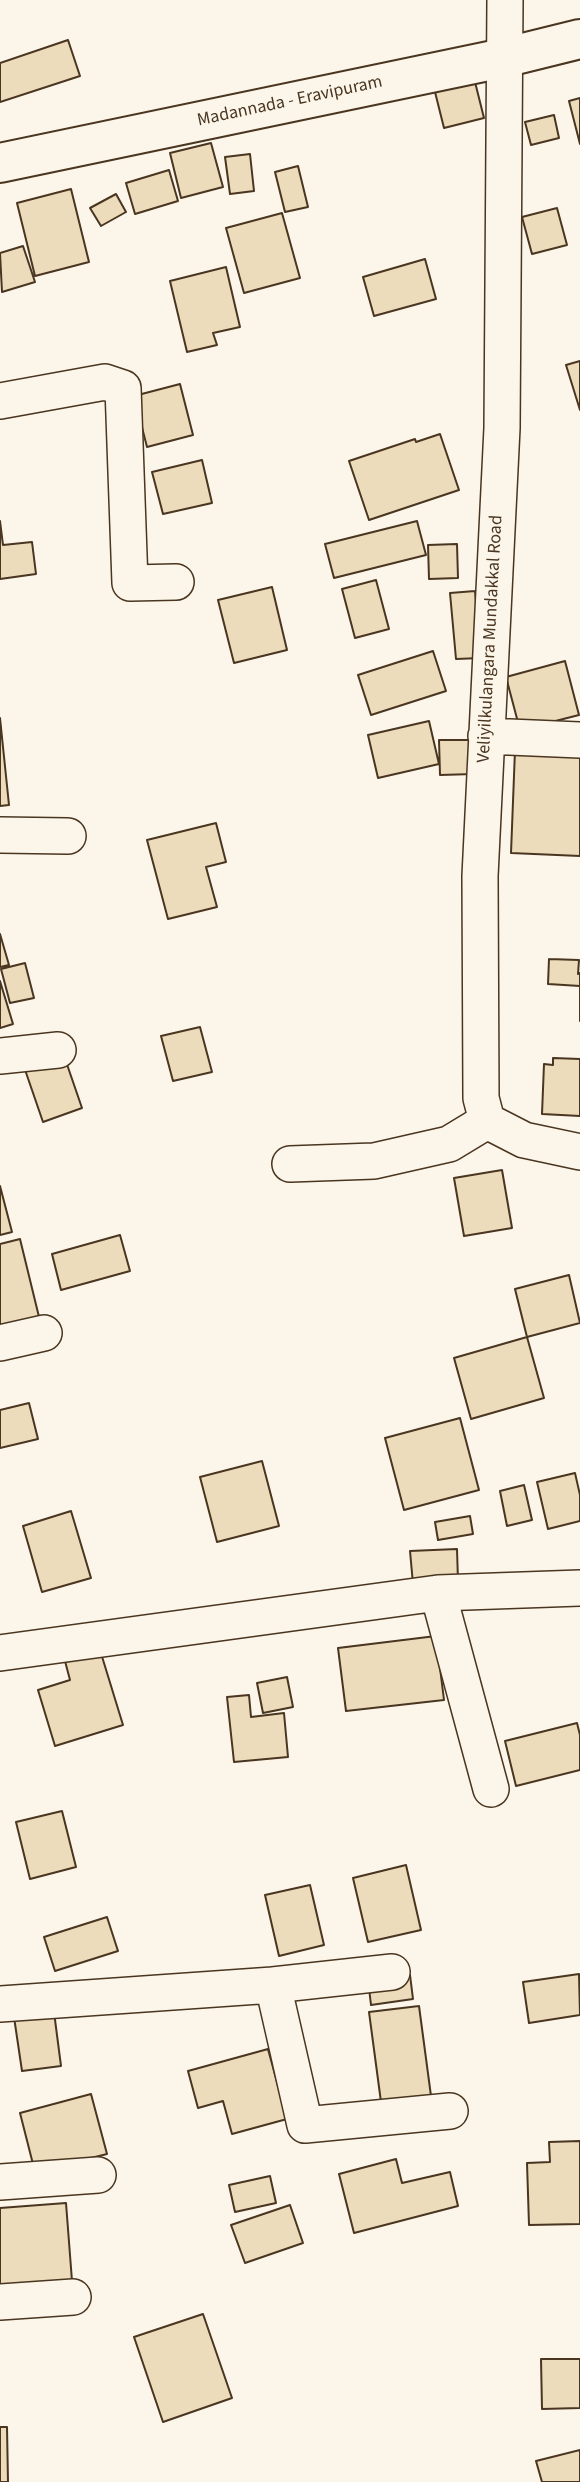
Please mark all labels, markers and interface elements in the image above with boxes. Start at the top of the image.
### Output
street label: Madannada - Eravipuram [195,72,385,132]
street label: Veliyilkulangara Mundakkal Road [474,515,508,763]

